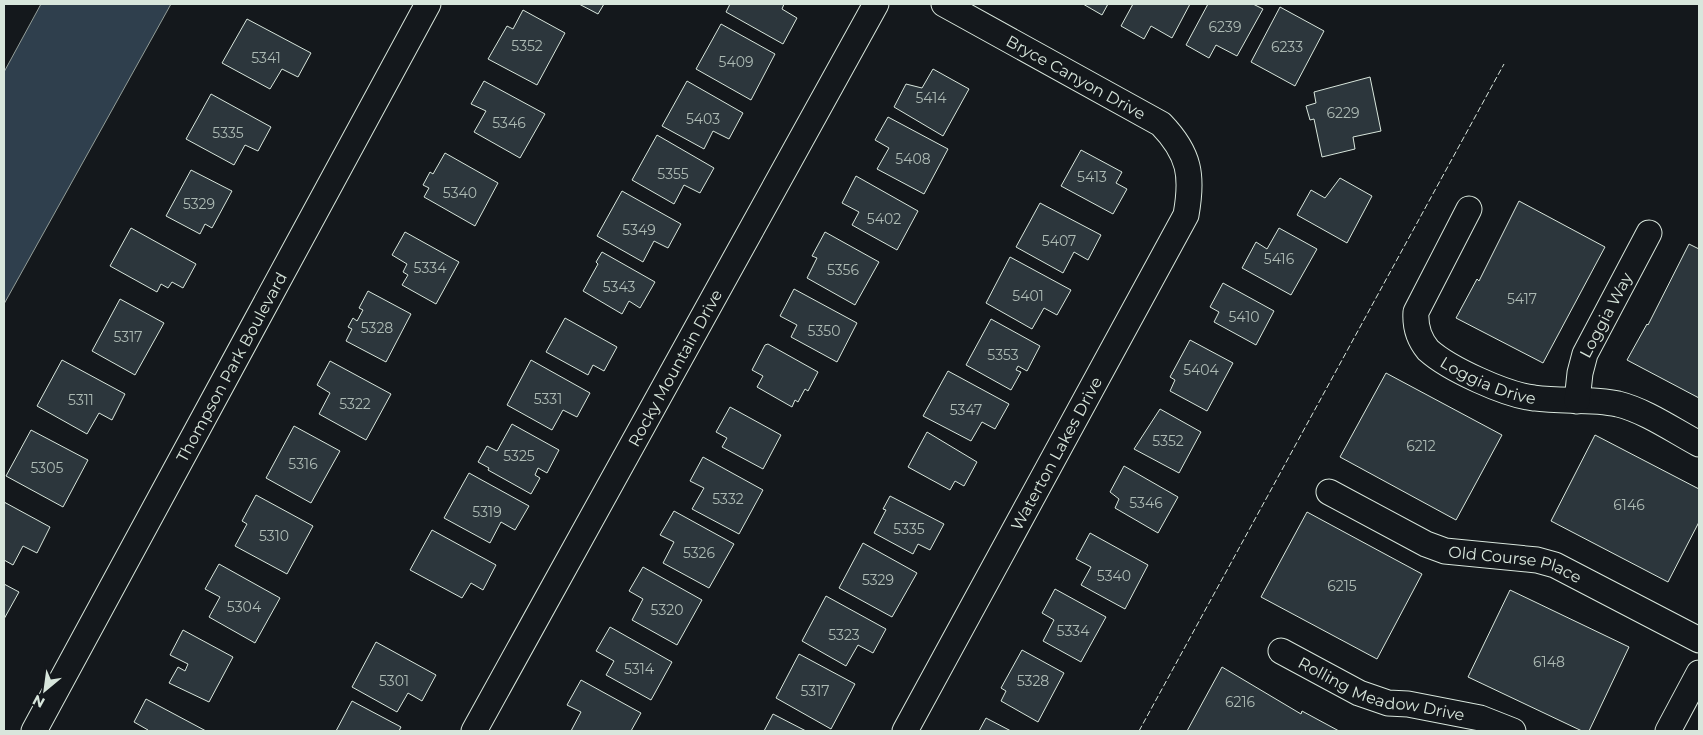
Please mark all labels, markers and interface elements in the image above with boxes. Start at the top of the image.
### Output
house number: 6239 [1209,18,1241,36]
street label: Bryce Canyon Drive [1003,31,1149,124]
house number: 5352 [511,37,543,55]
house number: 6233 [1271,38,1303,56]
house number: 5341 [251,49,281,67]
house number: 5409 [719,53,753,71]
house number: 5414 [915,89,947,107]
house number: 6229 [1327,104,1359,122]
house number: 5403 [686,110,720,128]
house number: 5346 [492,114,526,132]
house number: 5335 [212,124,244,142]
house number: 5408 [895,150,931,168]
house number: 5355 [657,165,689,183]
house number: 5413 [1077,168,1107,186]
house number: 5340 [443,184,477,202]
house number: 5329 [183,195,215,213]
house number: 5402 [867,210,901,228]
house number: 5349 [622,221,656,239]
house number: 5407 [1042,232,1076,250]
house number: 5416 [1264,250,1295,268]
house number: 5334 [414,259,447,277]
house number: 5356 [827,261,860,279]
street label: Thompson Park Boulevard [173,269,291,466]
street label: Loggia Way [1576,269,1637,361]
house number: 5343 [603,278,635,296]
street label: Rocky Mountain Drive [624,286,726,450]
house number: 5401 [1012,287,1044,305]
house number: 5417 [1507,290,1537,308]
house number: 5410 [1228,308,1260,326]
house number: 5328 [361,319,393,337]
house number: 5350 [808,322,840,340]
house number: 5317 [113,328,143,346]
house number: 5353 [987,346,1019,364]
street label: Loggia Drive [1437,353,1537,408]
house number: 5404 [1183,361,1220,379]
street label: Waterton Lakes Drive [1007,374,1106,534]
house number: 5331 [534,390,562,408]
house number: 5311 [68,391,94,409]
house number: 5322 [339,395,371,413]
house number: 5347 [950,401,982,419]
house number: 5352 [1152,432,1184,450]
house number: 6212 [1406,437,1436,455]
house number: 5325 [503,447,535,465]
house number: 5316 [288,455,318,473]
house number: 5305 [31,459,64,477]
house number: 5332 [712,490,744,508]
house number: 5346 [1129,494,1163,512]
house number: 6146 [1613,496,1645,514]
house number: 5319 [472,503,502,521]
house number: 5335 [893,520,925,538]
house number: 5310 [259,527,289,545]
street label: Old Course Place [1447,542,1585,587]
house number: 5326 [683,544,716,562]
house number: 5340 [1097,567,1131,585]
house number: 5329 [862,571,894,589]
house number: 6215 [1327,577,1357,595]
house number: 5304 [227,598,262,616]
house number: 5320 [651,601,683,619]
house number: 5334 [1057,622,1090,640]
house number: 5323 [828,626,860,644]
street label: Rolling Meadow Drive [1295,653,1466,725]
house number: 6148 [1533,653,1565,671]
house number: 5314 [624,660,655,678]
north arrow [20,665,70,715]
house number: 5301 [379,672,409,690]
house number: 5328 [1017,672,1049,690]
house number: 5317 [800,682,830,700]
text: N [29,691,48,712]
house number: 6216 [1225,693,1256,711]

